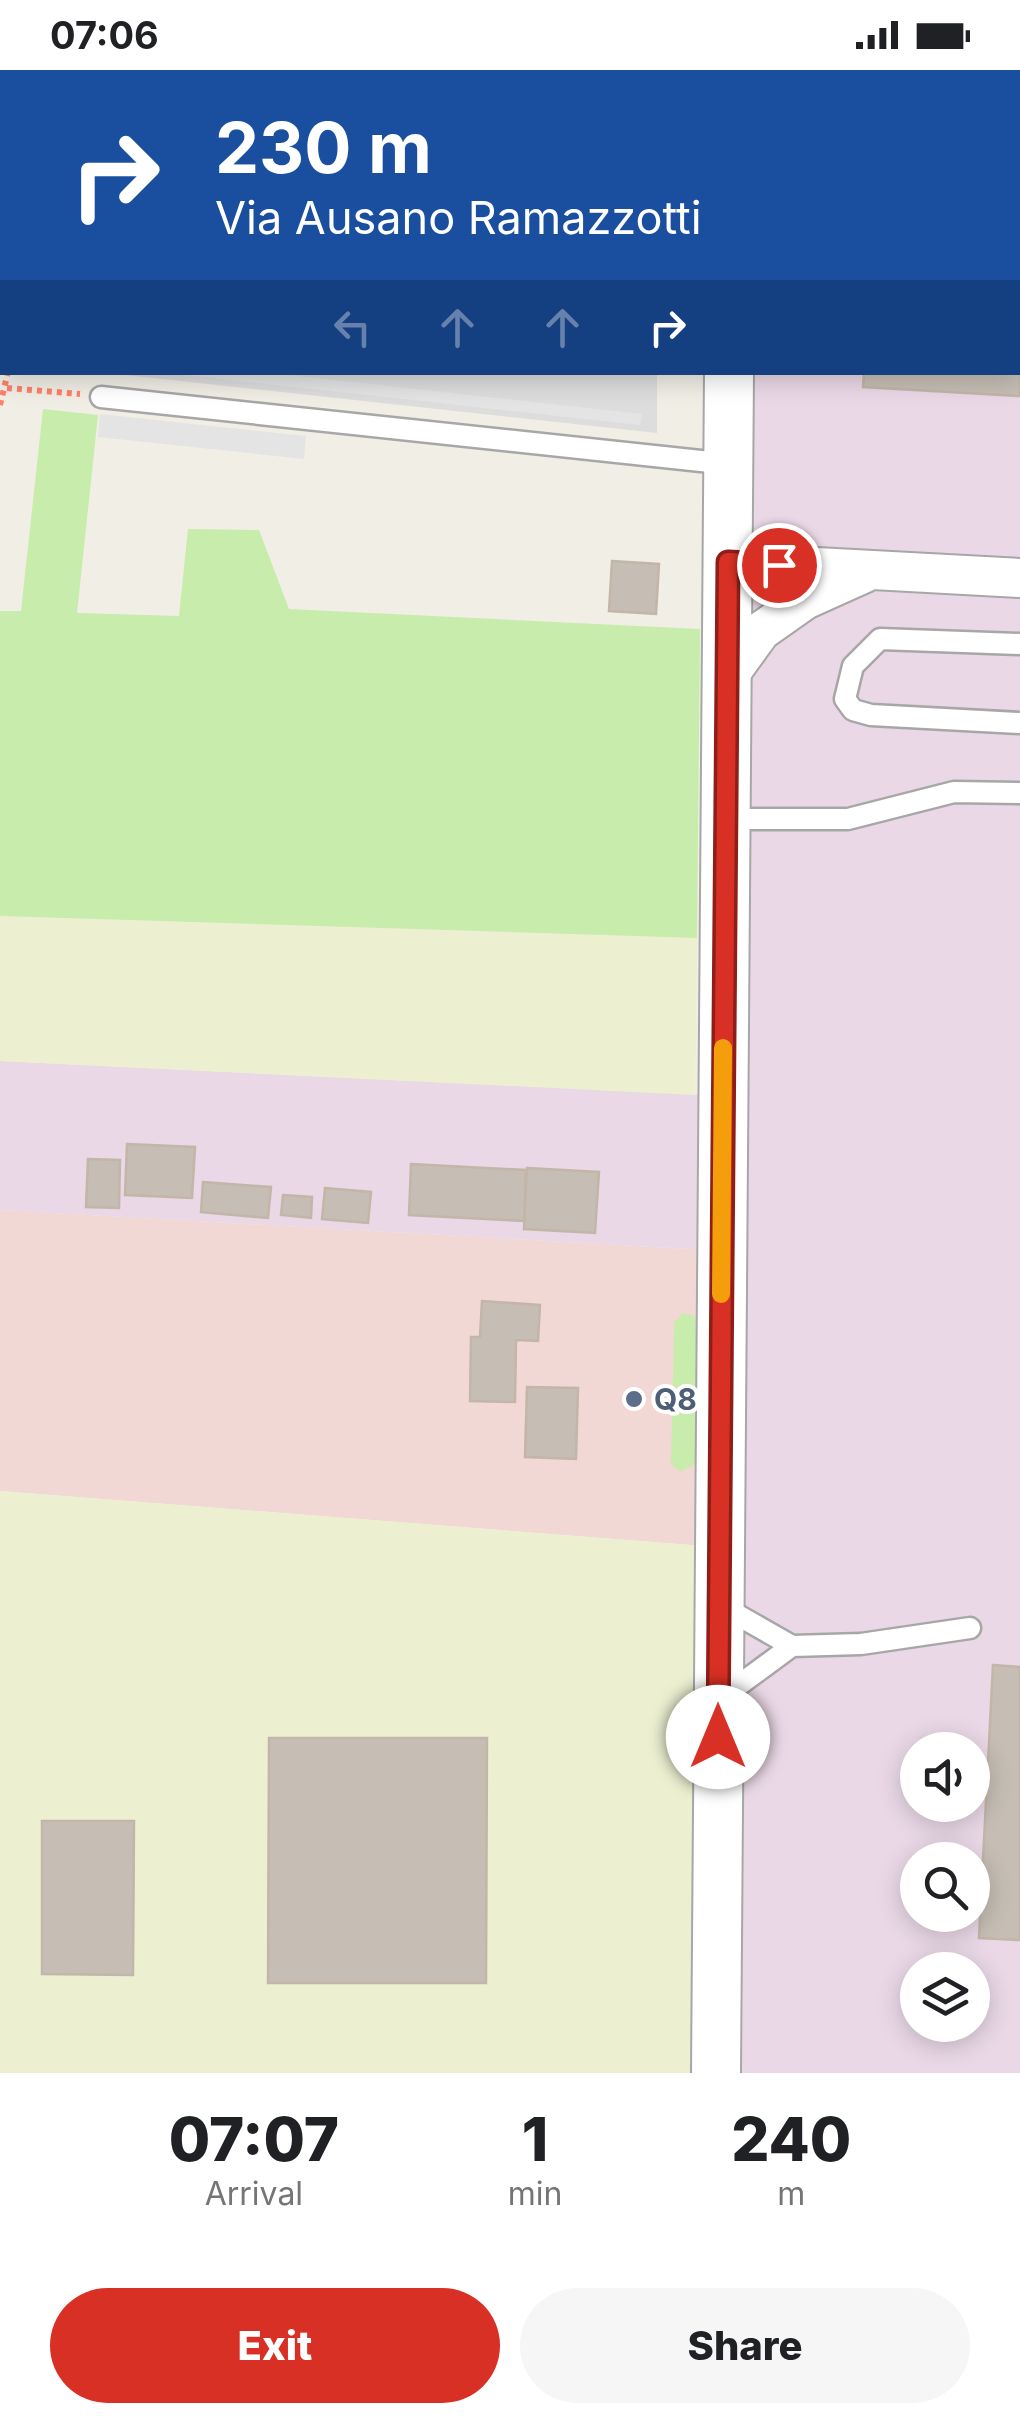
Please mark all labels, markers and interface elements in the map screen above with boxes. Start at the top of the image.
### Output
text: 07:06 [50,12,159,58]
text: 230 m [215,105,432,190]
icon: right [50,110,180,240]
text: Via Ausano Ramazzotti [215,190,702,245]
icon: left [325,300,380,355]
icon: ahead [430,300,485,355]
icon: ahead [535,300,590,355]
icon: right [640,300,695,355]
pin [737,523,822,608]
icon: arrive [752,538,807,593]
place label: Q8 [654,1381,697,1417]
marker: Q8 [623,1388,645,1410]
position arrow [666,1685,770,1789]
map controls [900,1732,990,2042]
button: sound [900,1732,990,1822]
button: search [900,1842,990,1932]
button: layers [900,1952,990,2042]
text: 07:07 [169,2103,339,2175]
text: 1 [522,2103,548,2175]
text: 240 [731,2103,851,2175]
text: Arrival [205,2174,303,2213]
text: min [508,2174,562,2213]
text: m [777,2174,805,2213]
button: Exit [50,2288,500,2403]
button: Share [520,2288,970,2403]

